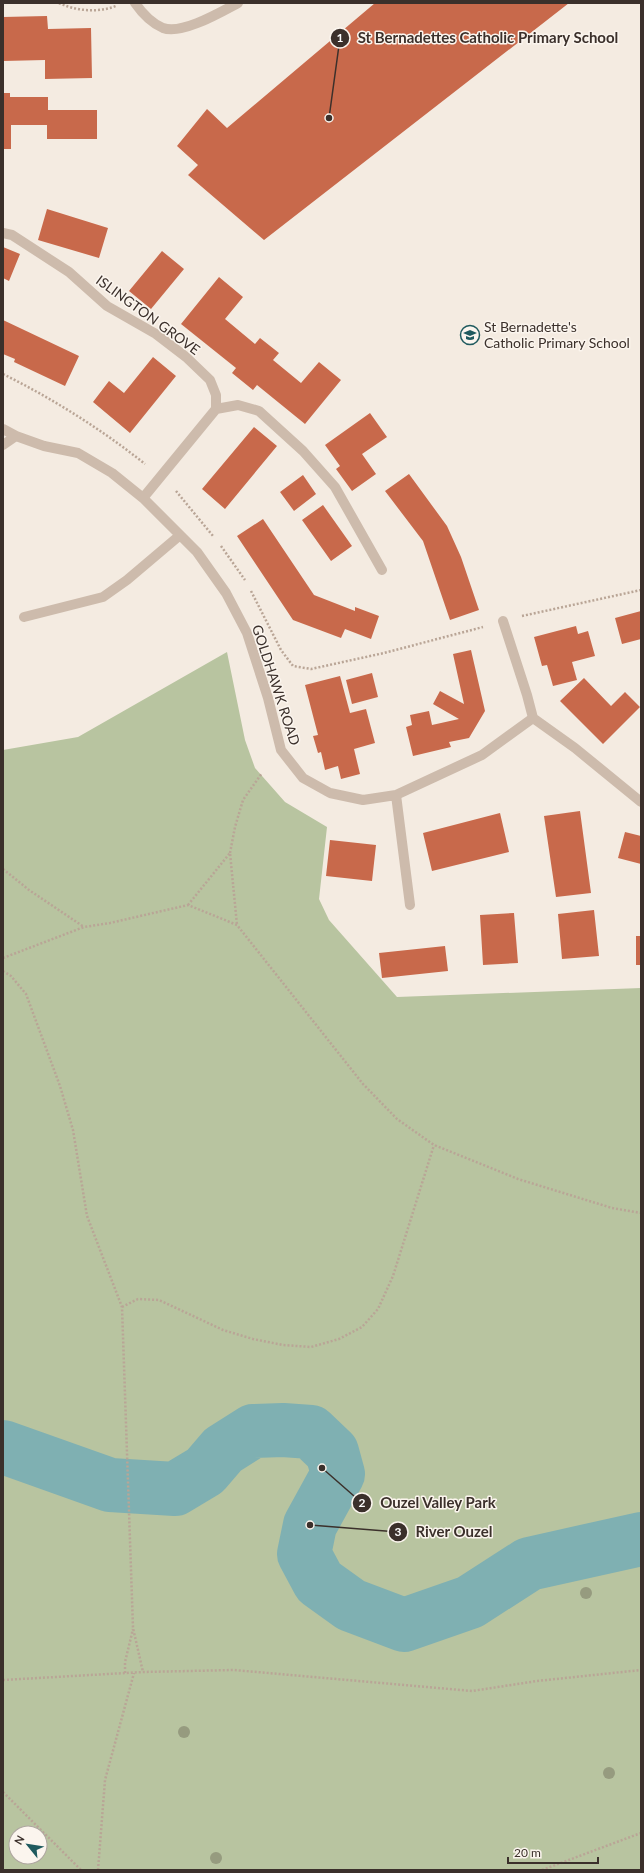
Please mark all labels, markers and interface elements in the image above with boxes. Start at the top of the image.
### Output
callout: St Bernadettes Catholic Primary School [330,25,627,52]
text: St Bernadettes Catholic Primary School [358,28,618,46]
text: 1 [337,30,344,45]
street label: ISLINGTON GROVE [93,271,204,358]
place label: St Bernadette's Catholic Primary School [484,318,630,351]
school or university icon: St Bernadette's Catholic Primary School [459,324,481,346]
street label: GOLDHAWK ROAD [249,622,304,747]
callout: Ouzel Valley Park [352,1490,504,1517]
text: Ouzel Valley Park [380,1493,497,1511]
text: 2 [359,1495,366,1510]
callout: River Ouzel [388,1519,501,1546]
text: River Ouzel [416,1522,492,1540]
text: 3 [395,1524,402,1539]
north arrow [8,1825,48,1865]
text: N [11,1833,27,1847]
scale bar [508,1839,598,1865]
text: 20 m [514,1845,541,1860]

